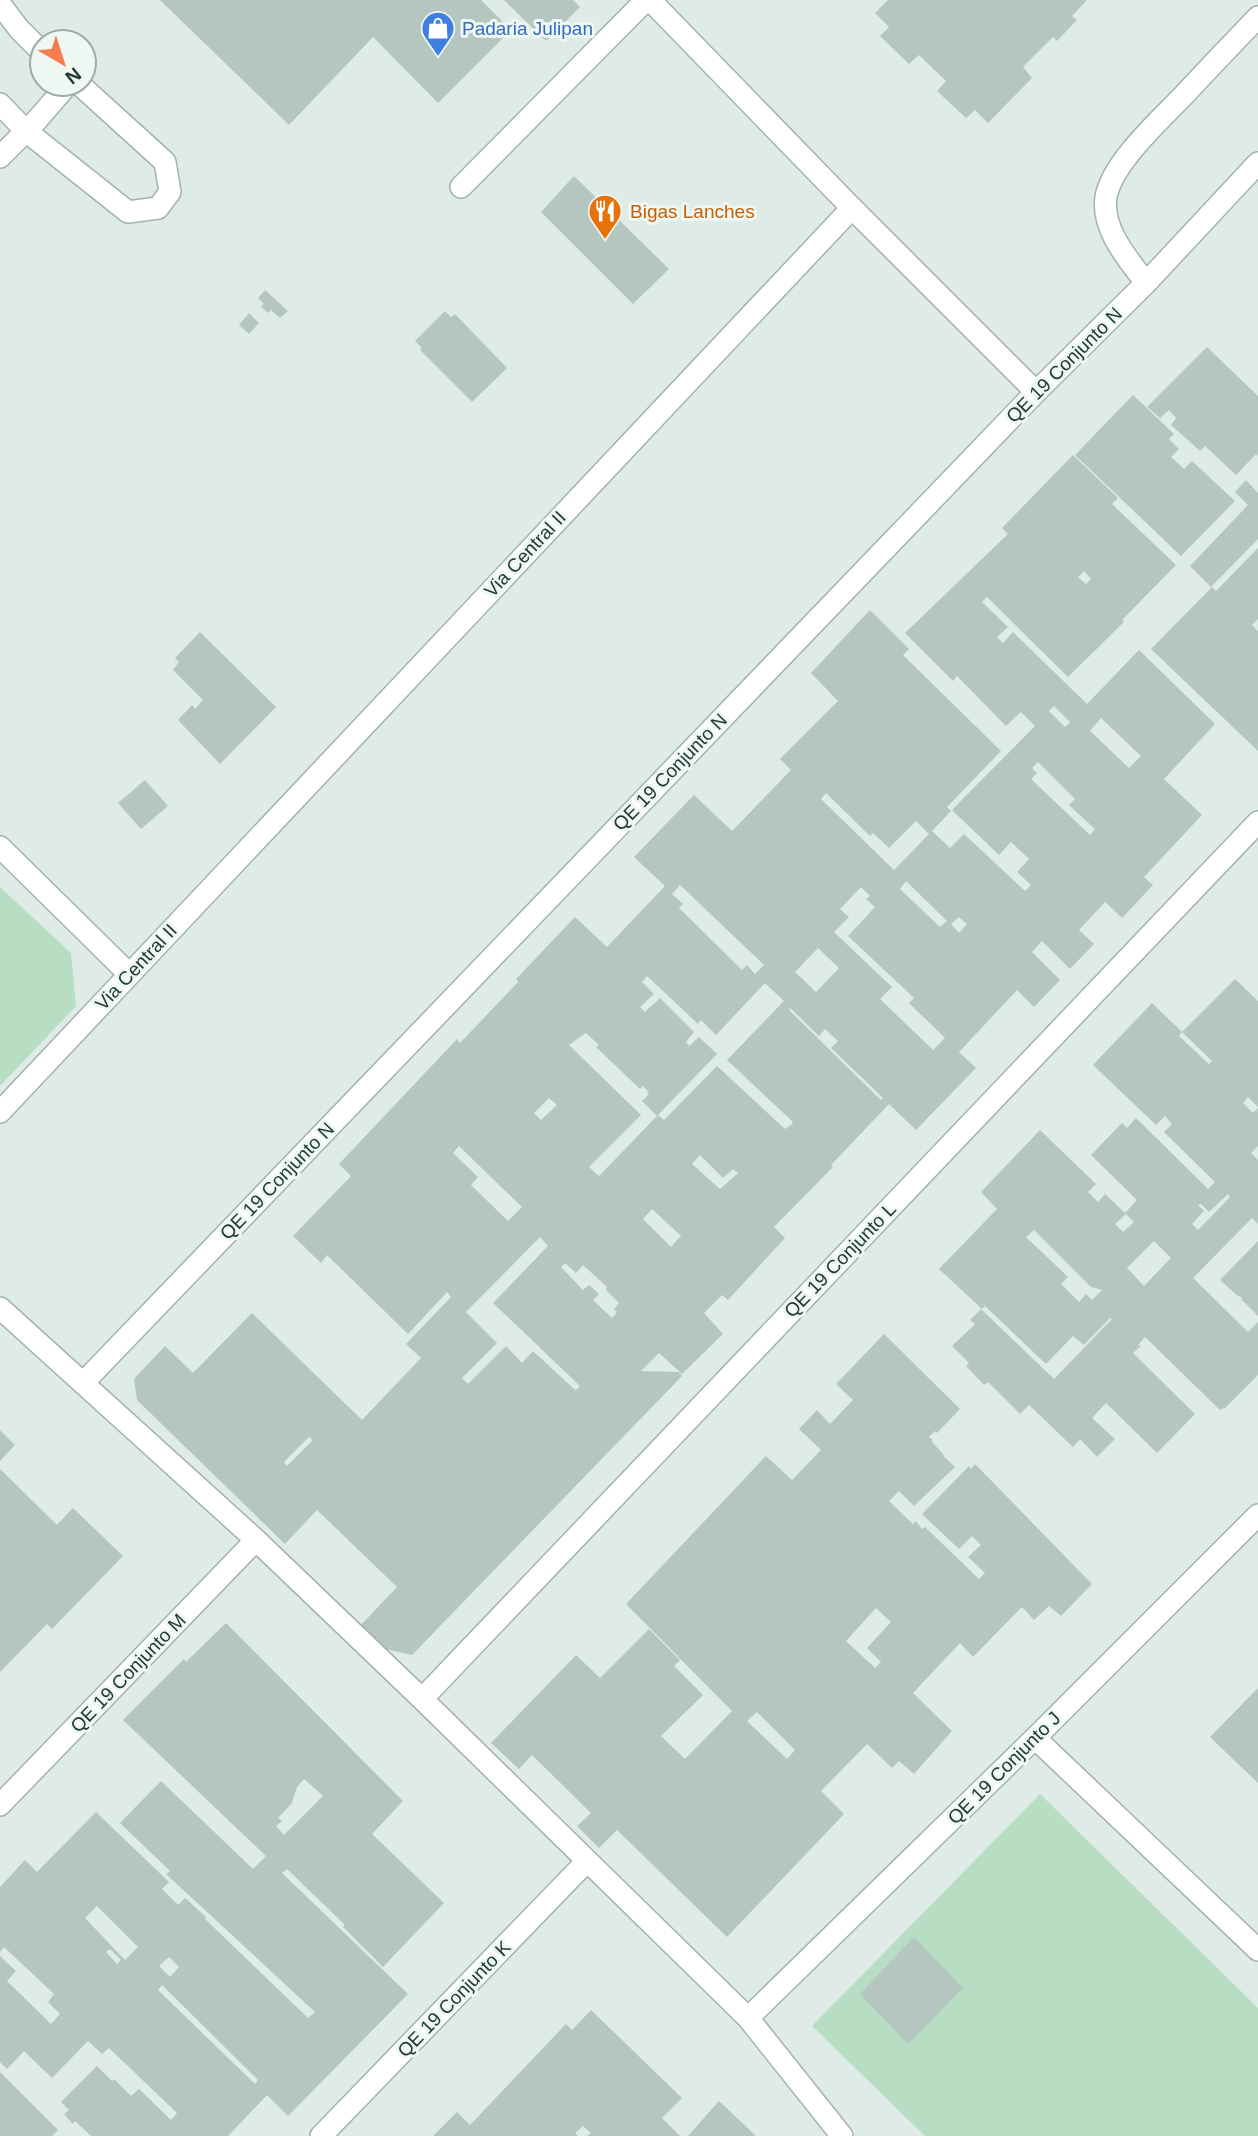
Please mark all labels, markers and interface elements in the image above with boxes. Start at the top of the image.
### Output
shop icon: Padaria Julipan [419,9,457,58]
place label: Padaria Julipan [462,18,593,39]
north arrow [28,28,98,98]
text: N [61,63,85,88]
restaurant icon: Bigas Lanches [586,192,624,241]
place label: Bigas Lanches [630,201,755,222]
street label: QE 19 Conjunto N [1002,303,1126,427]
street label: Via Central II [480,507,570,601]
street label: QE 19 Conjunto N [609,709,731,835]
street label: Via Central II [91,920,181,1014]
street label: QE 19 Conjunto N [216,1118,338,1244]
street label: QE 19 Conjunto L [780,1198,900,1322]
street label: QE 19 Conjunto M [66,1609,190,1737]
street label: QE 19 Conjunto J [944,1708,1064,1828]
street label: QE 19 Conjunto K [393,1936,515,2061]

